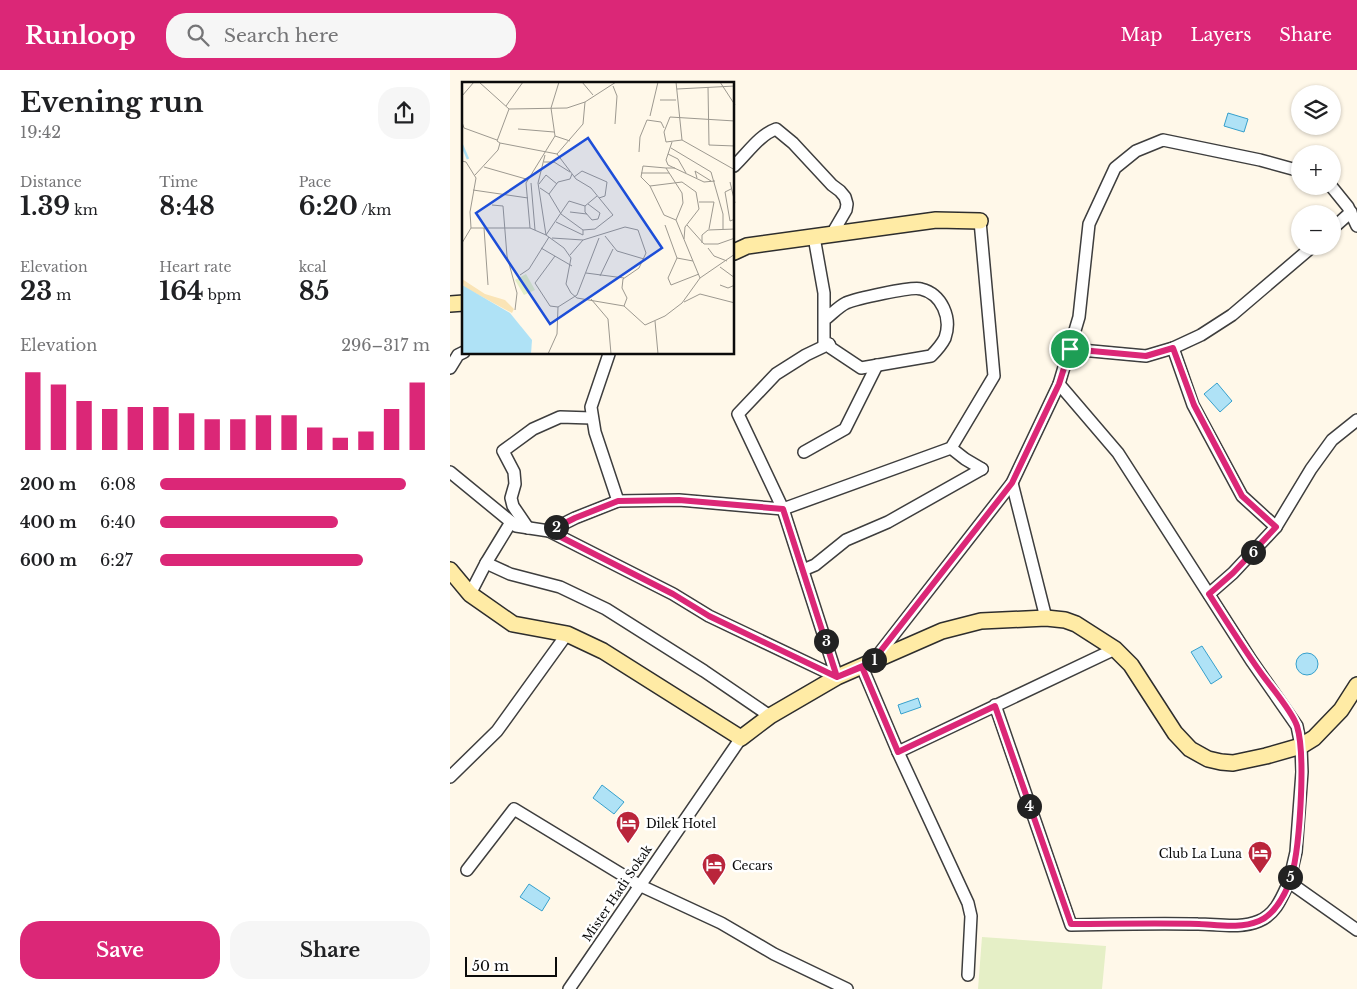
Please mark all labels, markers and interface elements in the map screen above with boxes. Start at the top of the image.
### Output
search box [166,13,516,58]
text: Runloop [25,21,136,50]
icon: search [184,21,212,49]
text: Search here [224,24,339,47]
text: Map [1121,24,1162,46]
text: Layers [1190,24,1251,46]
text: Share [1279,24,1332,46]
inset map [462,82,735,355]
text: Evening run [20,85,204,120]
map controls [1291,85,1341,255]
button: layers [1291,85,1341,135]
button: share [378,87,430,139]
text: 19:42 [20,122,61,142]
button: + [1291,145,1341,195]
text: Distance [20,173,82,191]
text: Time [159,173,198,191]
text: Pace [299,173,331,191]
text: 1.39 [20,191,70,222]
text: 8:48 [159,191,215,222]
text: 6:20 [299,191,358,222]
text: km [70,201,98,219]
text: /km [358,201,391,219]
button: − [1291,205,1341,255]
text: Elevation [20,258,88,276]
text: Heart rate [159,258,231,276]
text: kcal [299,258,327,276]
text: 23 [20,276,52,307]
text: 164 [159,276,204,307]
text: 85 [299,276,329,307]
text: m [52,286,71,304]
text: bpm [204,286,241,304]
pin [1049,328,1091,370]
text: Elevation [20,335,97,355]
text: 296–317 m [341,335,430,355]
icon: arrive [1056,335,1084,363]
text: 200 m [20,474,77,494]
text: 6:08 [100,474,136,494]
text: 400 m [20,512,77,532]
text: 6:40 [100,512,136,532]
pin: 2 [544,514,568,540]
text: 2 [552,518,561,536]
pin: 6 [1240,540,1266,564]
text: 6 [1249,543,1258,561]
text: 600 m [20,550,77,570]
text: 6:27 [100,550,133,570]
pin: 3 [814,628,838,654]
text: 3 [822,632,831,650]
pin: 1 [862,648,886,672]
text: 1 [871,651,878,669]
pin: 4 [1016,794,1042,818]
text: 4 [1025,797,1034,815]
hotel icon: Dilek Hotel [615,810,641,844]
place label: Dilek Hotel [646,816,716,831]
hotel icon: Club La Luna [1247,840,1273,874]
street label: Mister Hadi Sokak [579,841,655,944]
place label: Club La Luna [1159,846,1242,861]
hotel icon: Cecars [701,852,727,886]
place label: Cecars [732,858,773,873]
pin: 5 [1278,864,1302,890]
text: 5 [1286,868,1295,886]
button: Save [20,921,220,979]
button: Share [230,921,430,979]
scale bar [465,954,558,977]
text: 50 m [472,957,509,975]

